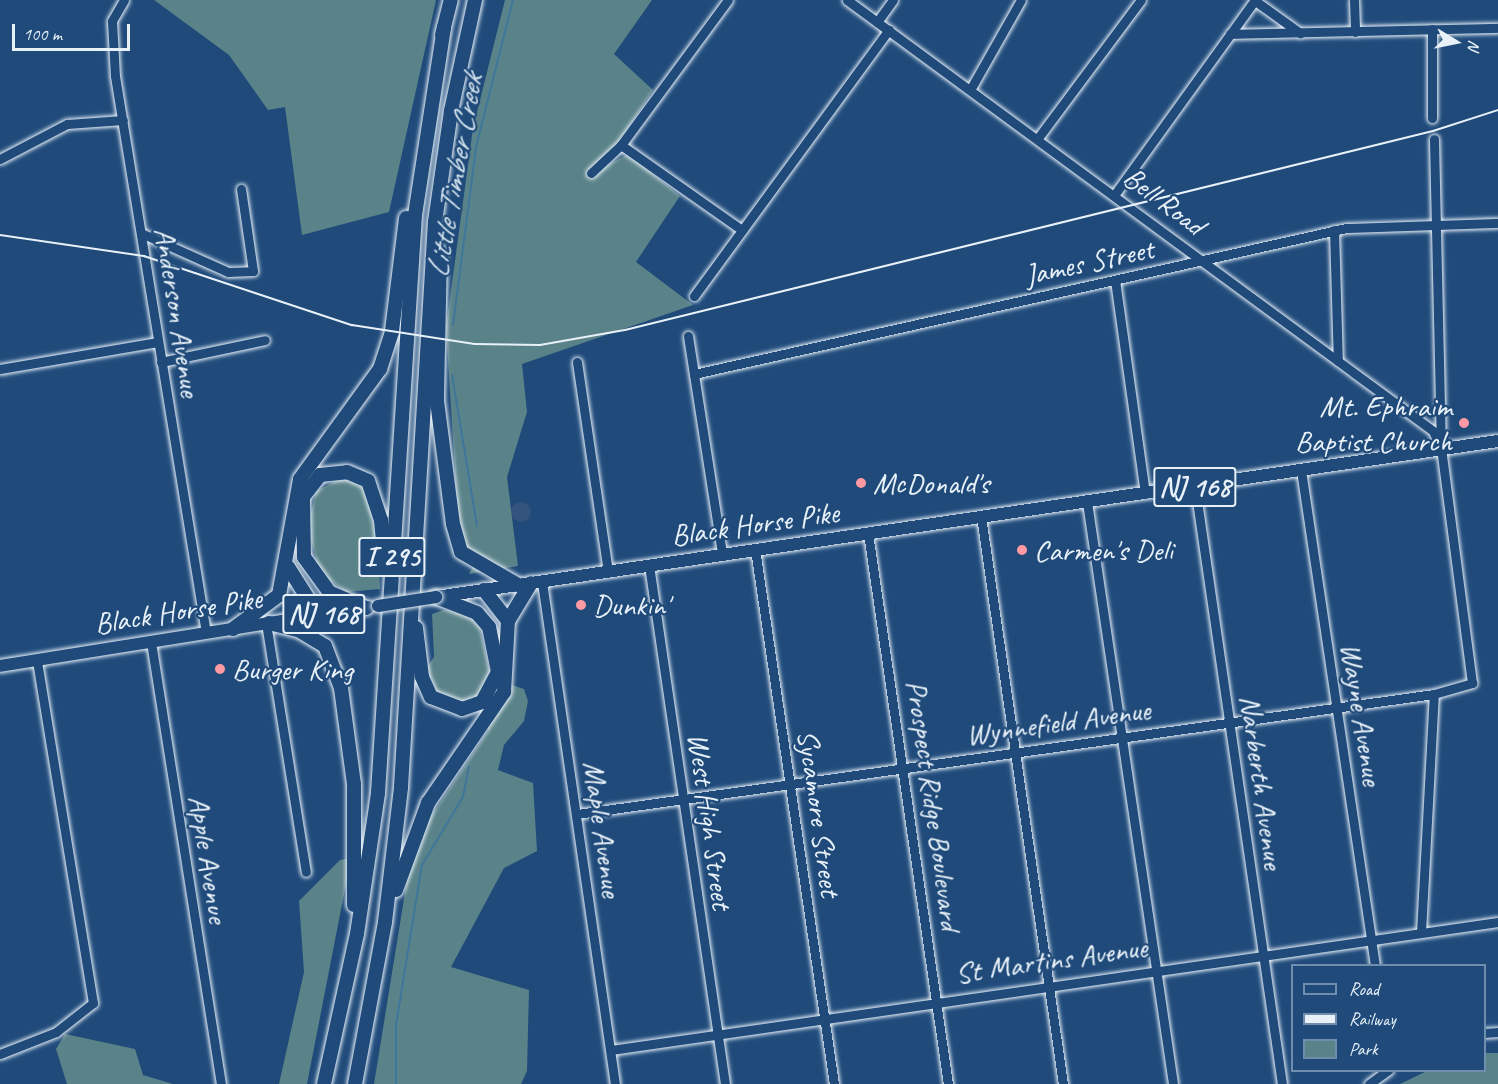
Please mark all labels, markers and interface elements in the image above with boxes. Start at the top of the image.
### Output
scale bar [15,12,134,50]
north arrow [1426,12,1486,72]
text: 100 m [23,23,62,45]
text: N [1463,39,1484,52]
water label: Little Timber Creek [418,71,492,281]
street label: Bell Road [1116,159,1212,243]
street label: Anderson Avenue [147,225,209,399]
street label: James Street [1021,231,1157,293]
place label: Mt. Ephraim Baptist Church [1294,388,1452,458]
marker: Mt. Ephraim Baptist Church [1457,416,1471,430]
road number: NJ 168 [1153,462,1237,512]
place label: McDonald's [873,465,989,501]
marker: McDonald's [854,476,868,490]
street label: Black Horse Pike [669,494,841,554]
road number: I 295 [358,532,426,582]
place label: Carmen's Deli [1034,532,1173,568]
marker: Carmen's Deli [1015,543,1029,557]
street label: Black Horse Pike [92,580,264,642]
place label: Dunkin' [593,587,669,623]
road number: NJ 168 [282,589,366,639]
marker: Dunkin' [574,598,588,612]
street label: Wayne Avenue [1333,640,1391,788]
place label: Burger King [232,651,353,687]
marker: Burger King [213,662,227,676]
street label: Prospect Ridge Boulevard [899,677,969,933]
street label: Wynnefield Avenue [964,691,1152,753]
street label: Narberth Avenue [1232,693,1292,871]
street label: Sycamore Street [789,727,849,899]
street label: West High Street [680,730,740,912]
street label: Maple Avenue [576,759,630,899]
street label: Apple Avenue [181,793,237,925]
street label: St Martins Avenue [953,929,1149,991]
legend [1291,964,1486,1072]
text: Road [1349,978,1379,1000]
text: Railway [1349,1008,1396,1030]
text: Park [1349,1038,1378,1060]

